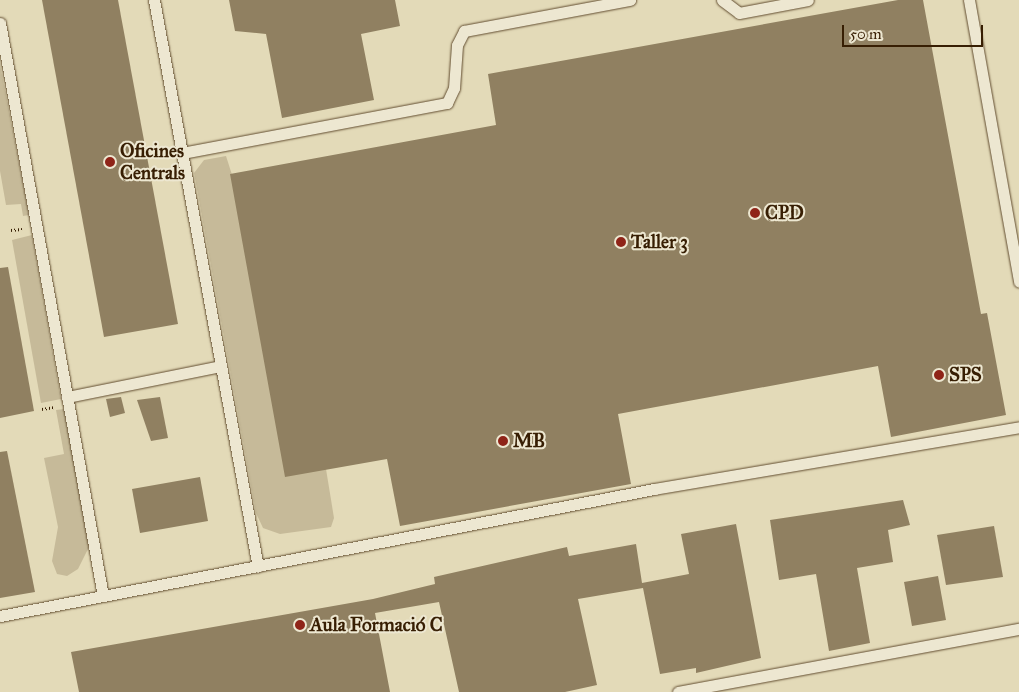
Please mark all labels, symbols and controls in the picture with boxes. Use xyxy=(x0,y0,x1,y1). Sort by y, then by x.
scale bar xyxy=(844,15,985,47)
text: 50 m xyxy=(850,25,882,43)
place label: Oficines Centrals xyxy=(120,140,185,184)
marker: Oficines Centrals xyxy=(104,156,116,168)
place label: CPD xyxy=(765,202,804,224)
marker: CPD xyxy=(749,207,761,219)
place label: Taller 3 xyxy=(631,231,688,253)
marker: Taller 3 xyxy=(615,236,627,248)
place label: SPS xyxy=(949,364,982,386)
marker: SPS xyxy=(933,369,945,381)
place label: MB xyxy=(513,430,545,452)
marker: MB xyxy=(497,435,509,447)
place label: Aula Formació C xyxy=(310,614,443,636)
marker: Aula Formació C xyxy=(294,619,306,631)

